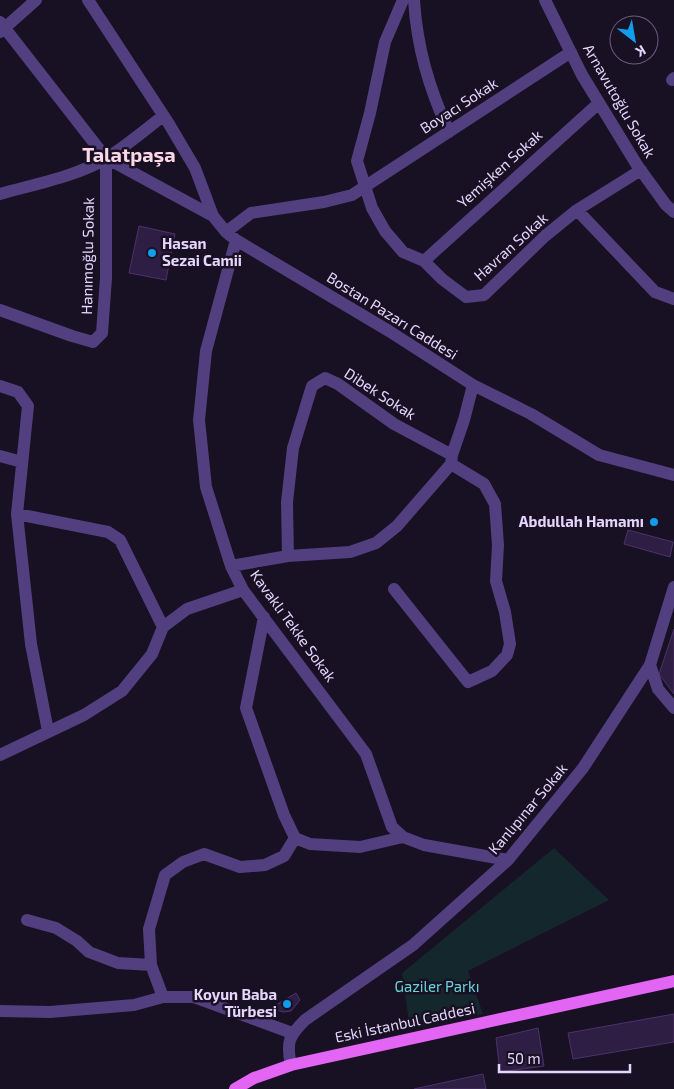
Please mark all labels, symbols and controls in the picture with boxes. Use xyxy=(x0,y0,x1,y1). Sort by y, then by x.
north arrow xyxy=(609,15,659,65)
street label: Arnavutoğlu Sokak xyxy=(580,40,660,161)
text: K xyxy=(633,42,649,61)
street label: Boyacı Sokak xyxy=(416,73,501,137)
street label: Yemişken Sokak xyxy=(453,125,546,212)
district label: Talatpaşa xyxy=(82,142,176,167)
street label: Hanımoğlu Sokak xyxy=(77,197,97,315)
street label: Havran Sokak xyxy=(470,208,551,284)
place label: Hasan Sezai Camii xyxy=(162,234,242,269)
marker: Hasan Sezai Camii xyxy=(146,247,158,259)
street label: Bostan Pazarı Caddesi xyxy=(324,268,461,363)
street label: Dibek Sokak xyxy=(341,363,420,423)
place label: Abdullah Hamamı xyxy=(519,512,644,530)
marker: Abdullah Hamamı xyxy=(648,516,660,528)
street label: Kavaklı Tekke Sokak xyxy=(247,566,341,685)
street label: Kanlıpınar Sokak xyxy=(484,759,571,857)
park label: Gaziler Parkı xyxy=(395,977,480,995)
place label: Koyun Baba Türbesi xyxy=(194,985,277,1020)
marker: Koyun Baba Türbesi xyxy=(281,998,293,1010)
street label: Eski İstanbul Caddesi xyxy=(333,998,477,1046)
scale bar xyxy=(499,1042,630,1074)
text: 50 m xyxy=(507,1049,541,1067)

